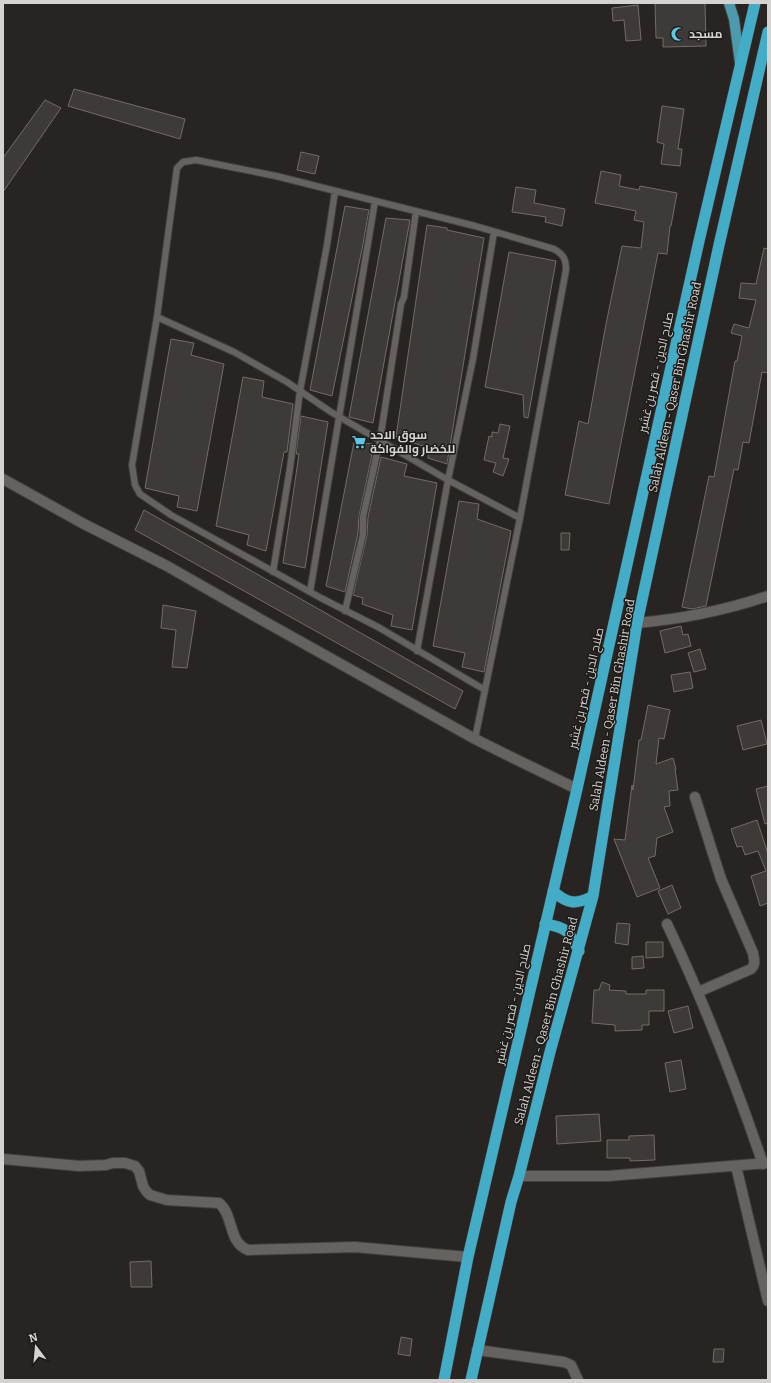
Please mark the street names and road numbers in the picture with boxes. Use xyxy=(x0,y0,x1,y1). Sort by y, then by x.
street label: Salah Aldeen - Qaser Bin Ghashir Road xyxy=(646,280,704,494)
street label: صلاح الدين - قصر بن غشير xyxy=(635,310,678,435)
street label: Salah Aldeen - Qaser Bin Ghashir Road xyxy=(586,598,638,812)
street label: صلاح الدين - قصر بن غشير xyxy=(565,626,608,751)
street label: Salah Aldeen - Qaser Bin Ghashir Road xyxy=(511,915,581,1127)
street label: صلاح الدين - قصر بن غشير xyxy=(492,942,535,1067)

